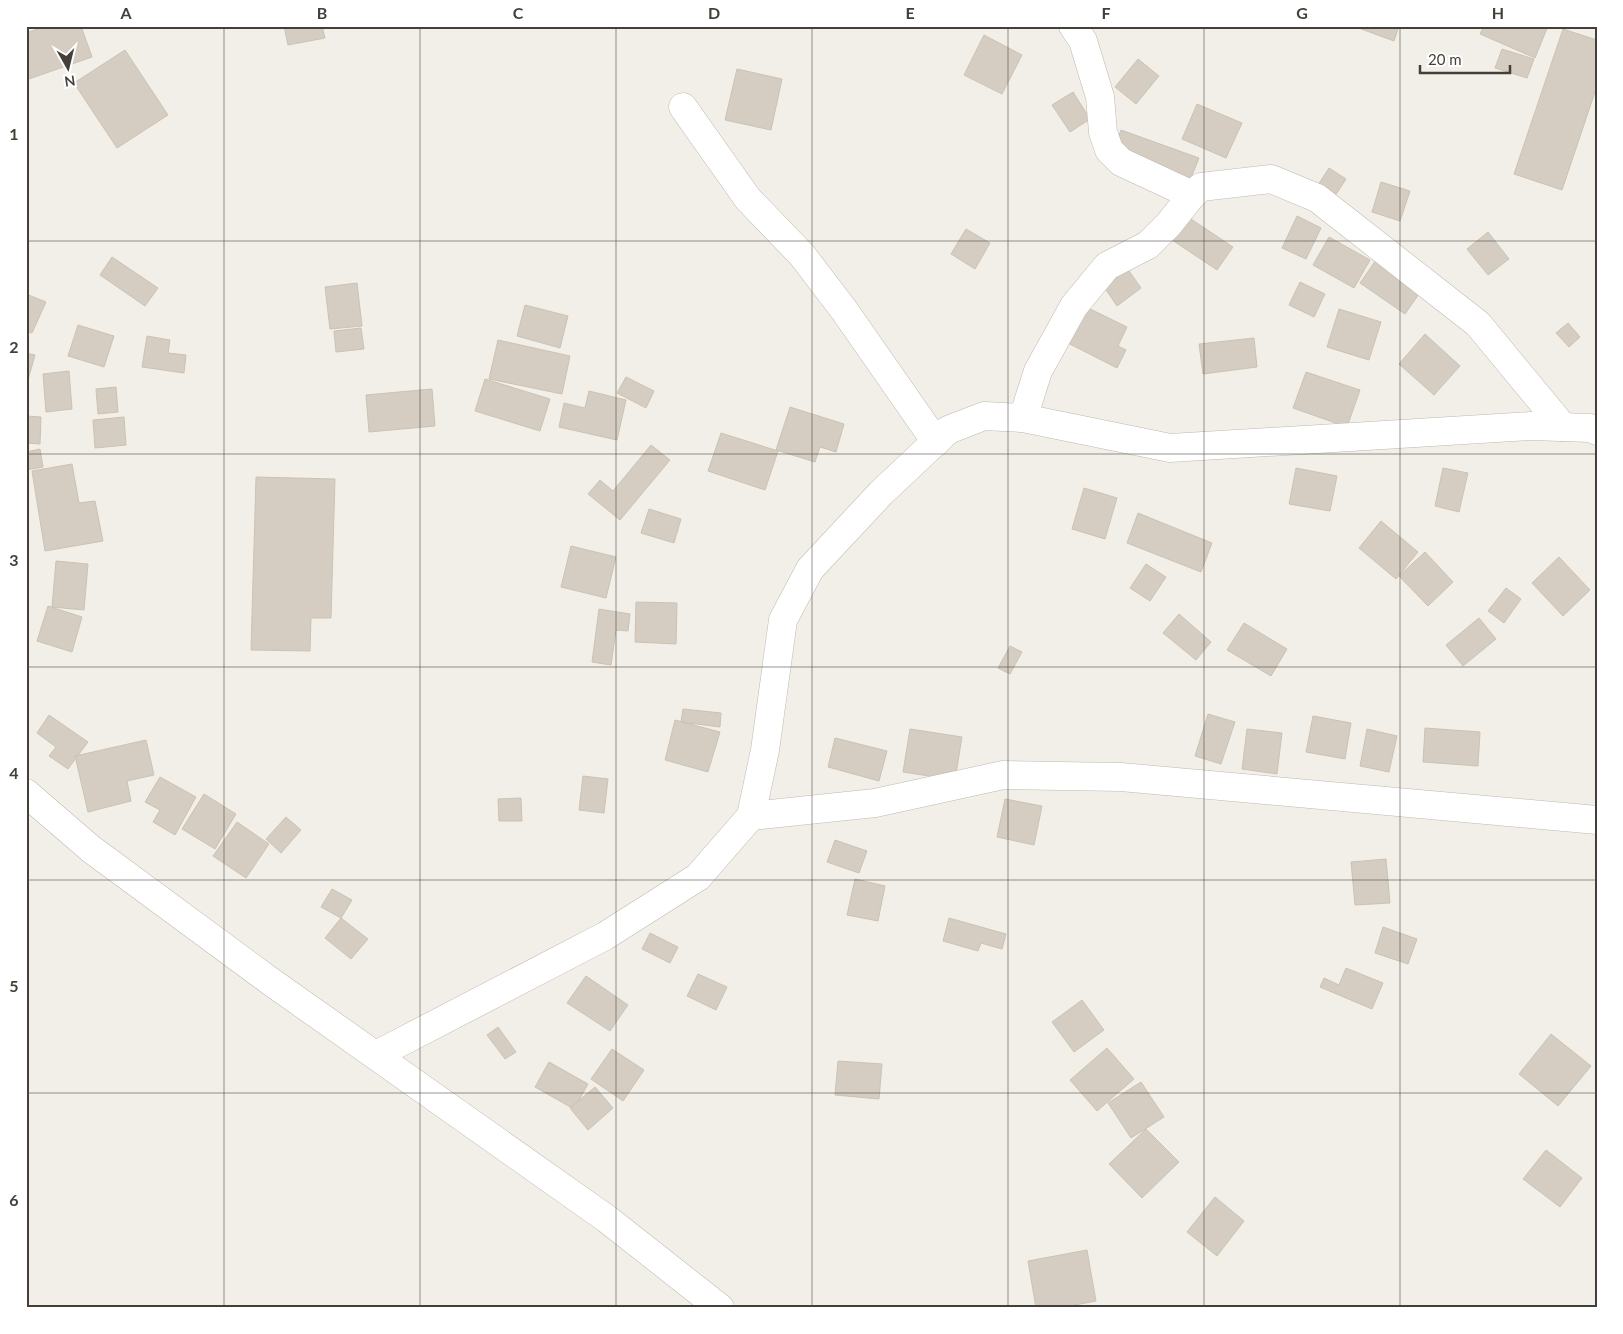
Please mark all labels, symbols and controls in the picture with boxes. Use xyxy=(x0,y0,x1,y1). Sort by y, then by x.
text: A xyxy=(119,3,132,22)
text: B xyxy=(317,3,327,22)
text: C xyxy=(513,3,524,22)
text: D xyxy=(708,3,720,22)
text: E xyxy=(905,3,915,22)
text: F xyxy=(1101,3,1111,22)
text: G xyxy=(1296,3,1308,22)
text: H xyxy=(1492,3,1504,22)
north arrow xyxy=(42,42,92,92)
scale bar xyxy=(1420,42,1510,74)
text: 20 m xyxy=(1428,50,1462,68)
text: N xyxy=(63,72,76,91)
text: 1 xyxy=(9,124,19,143)
text: 2 xyxy=(9,337,19,356)
text: 3 xyxy=(9,550,19,569)
text: 4 xyxy=(9,763,19,782)
text: 5 xyxy=(9,976,19,995)
text: 6 xyxy=(9,1190,19,1209)

